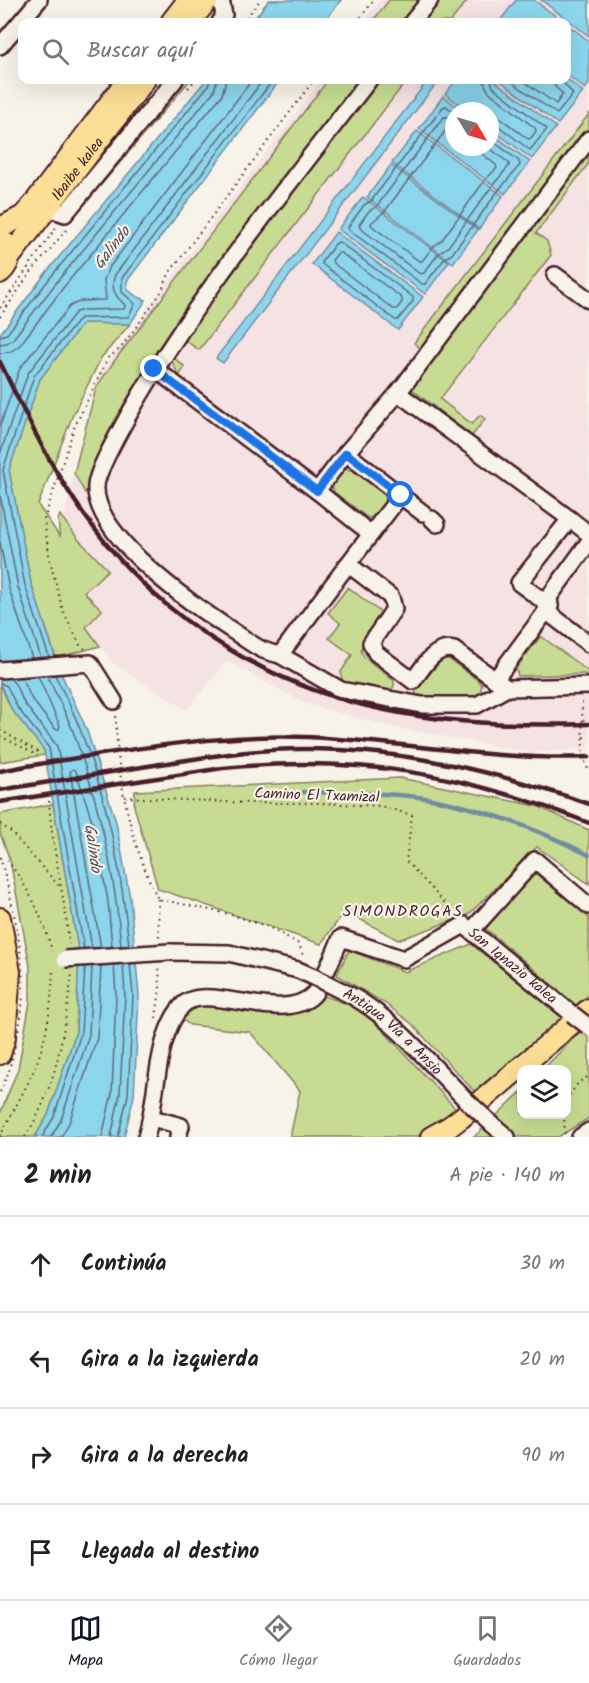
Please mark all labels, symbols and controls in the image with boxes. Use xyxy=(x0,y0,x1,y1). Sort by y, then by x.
search box xyxy=(18,18,571,84)
text: Buscar aquí xyxy=(87,34,194,69)
icon: search xyxy=(39,35,72,68)
north arrow xyxy=(445,102,499,156)
street label: Ibaibe kalea xyxy=(46,132,111,207)
water label: Galindo xyxy=(87,220,138,275)
route end xyxy=(140,355,166,381)
route start xyxy=(387,481,413,507)
street label: Camino El Txamizal xyxy=(254,782,380,810)
water label: Galindo xyxy=(77,822,109,876)
district label: SIMONDROGAS xyxy=(343,899,463,924)
street label: San Ignazio kalea xyxy=(462,922,562,1010)
street label: Antigua Vía a Ansio xyxy=(338,982,448,1082)
map controls xyxy=(517,1065,571,1119)
button: layers xyxy=(517,1065,571,1119)
text: 2 min xyxy=(24,1155,92,1197)
text: A pie · 140 m xyxy=(449,1160,565,1192)
text: Continúa xyxy=(81,1247,166,1282)
icon: ahead xyxy=(24,1248,57,1281)
text: 30 m xyxy=(520,1248,565,1280)
text: Gira a la izquierda xyxy=(81,1343,259,1378)
icon: left xyxy=(24,1344,57,1377)
text: 20 m xyxy=(519,1344,565,1376)
text: Gira a la derecha xyxy=(81,1439,248,1474)
icon: right xyxy=(24,1440,57,1473)
text: 90 m xyxy=(521,1440,565,1472)
text: Llegada al destino xyxy=(81,1535,259,1570)
icon: arrive xyxy=(24,1536,57,1569)
tab: Mapa xyxy=(68,1612,103,1673)
tab: Cómo llegar xyxy=(239,1612,318,1673)
tab: Guardados xyxy=(453,1612,521,1673)

